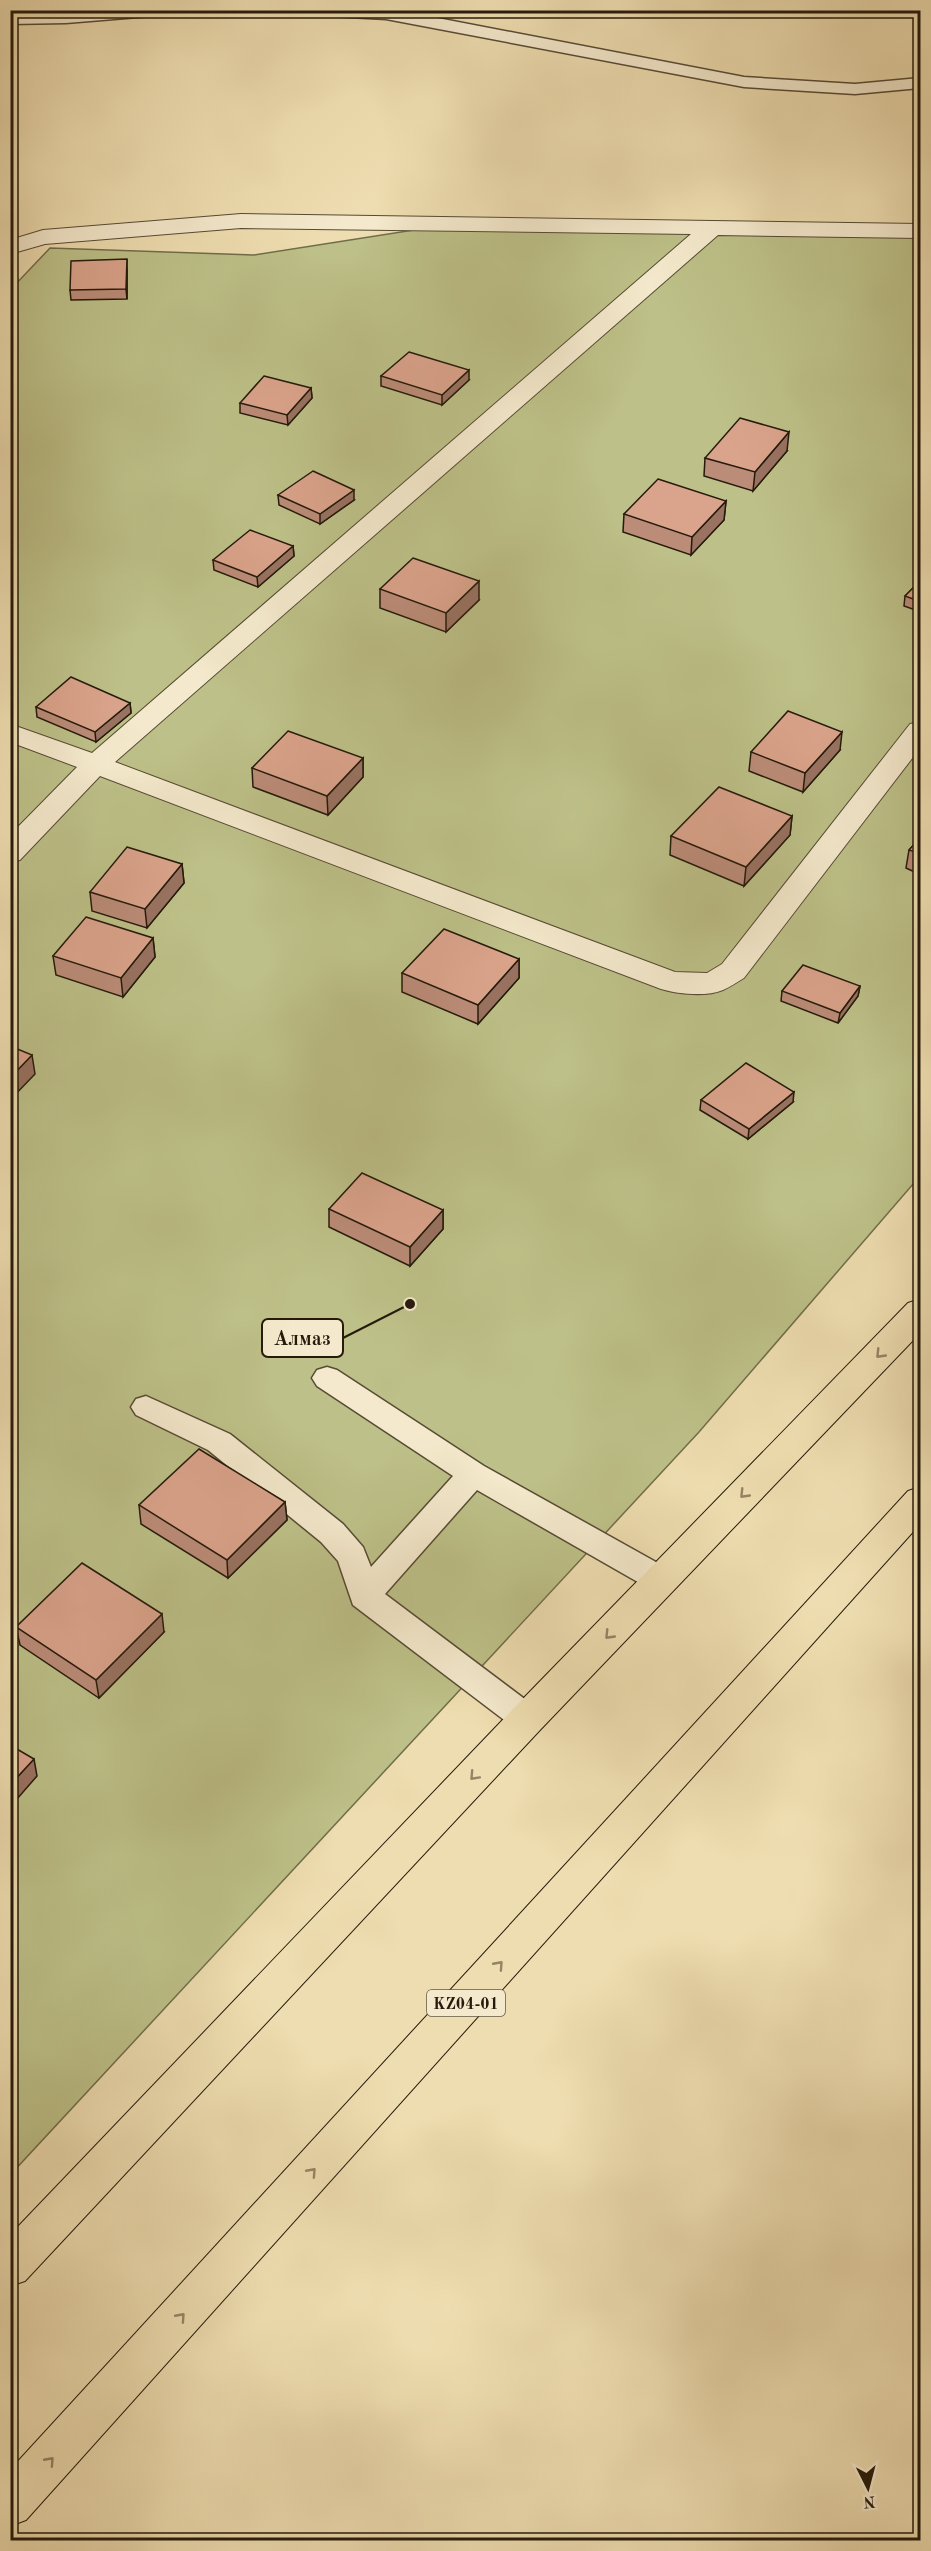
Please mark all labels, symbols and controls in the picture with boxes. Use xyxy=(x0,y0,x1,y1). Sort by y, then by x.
callout: Алмаз xyxy=(262,1319,343,1357)
text: Алмаз xyxy=(273,1330,331,1350)
one-way arrow xyxy=(876,1347,887,1357)
one-way arrow xyxy=(741,1487,752,1498)
one-way arrow xyxy=(605,1628,616,1638)
one-way arrow xyxy=(471,1768,482,1779)
one-way arrow xyxy=(492,1962,503,1972)
road number: KZ04-01 xyxy=(427,1990,505,2016)
one-way arrow xyxy=(305,2168,316,2179)
one-way arrow xyxy=(174,2313,185,2323)
one-way arrow xyxy=(43,2457,54,2468)
north arrow xyxy=(838,2458,898,2518)
text: N xyxy=(862,2492,876,2510)

